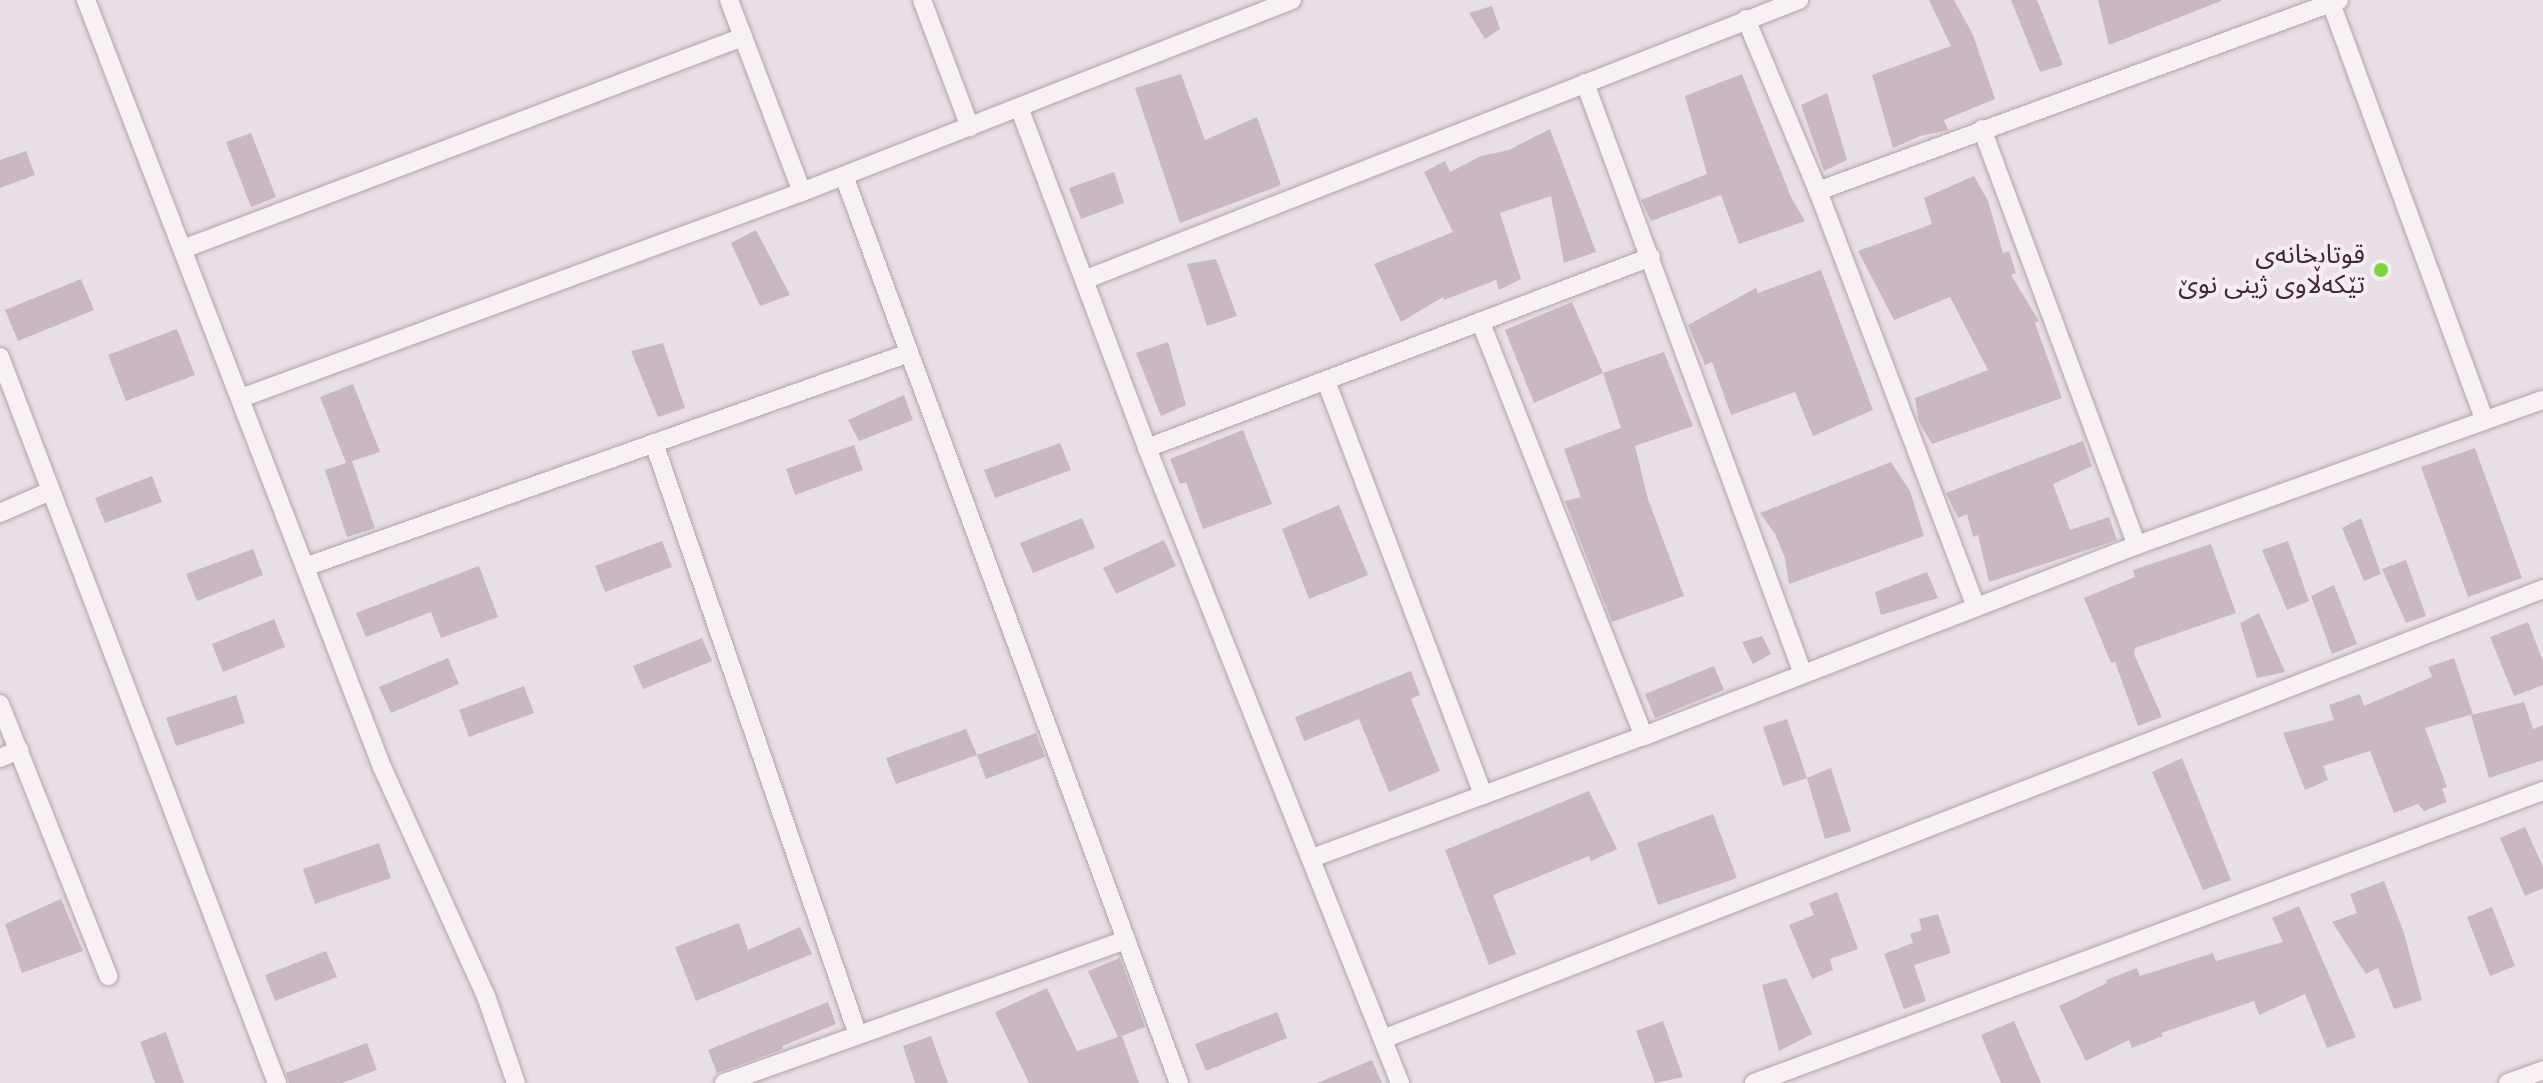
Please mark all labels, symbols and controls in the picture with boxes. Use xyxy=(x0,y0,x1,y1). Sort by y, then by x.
place label: قوتابخانەی تێکەڵاوی ژینی نوێ xyxy=(2178,239,2365,300)
marker: قوتابخانەی تێکەڵاوی ژینی نوێ xyxy=(2372,261,2390,279)

